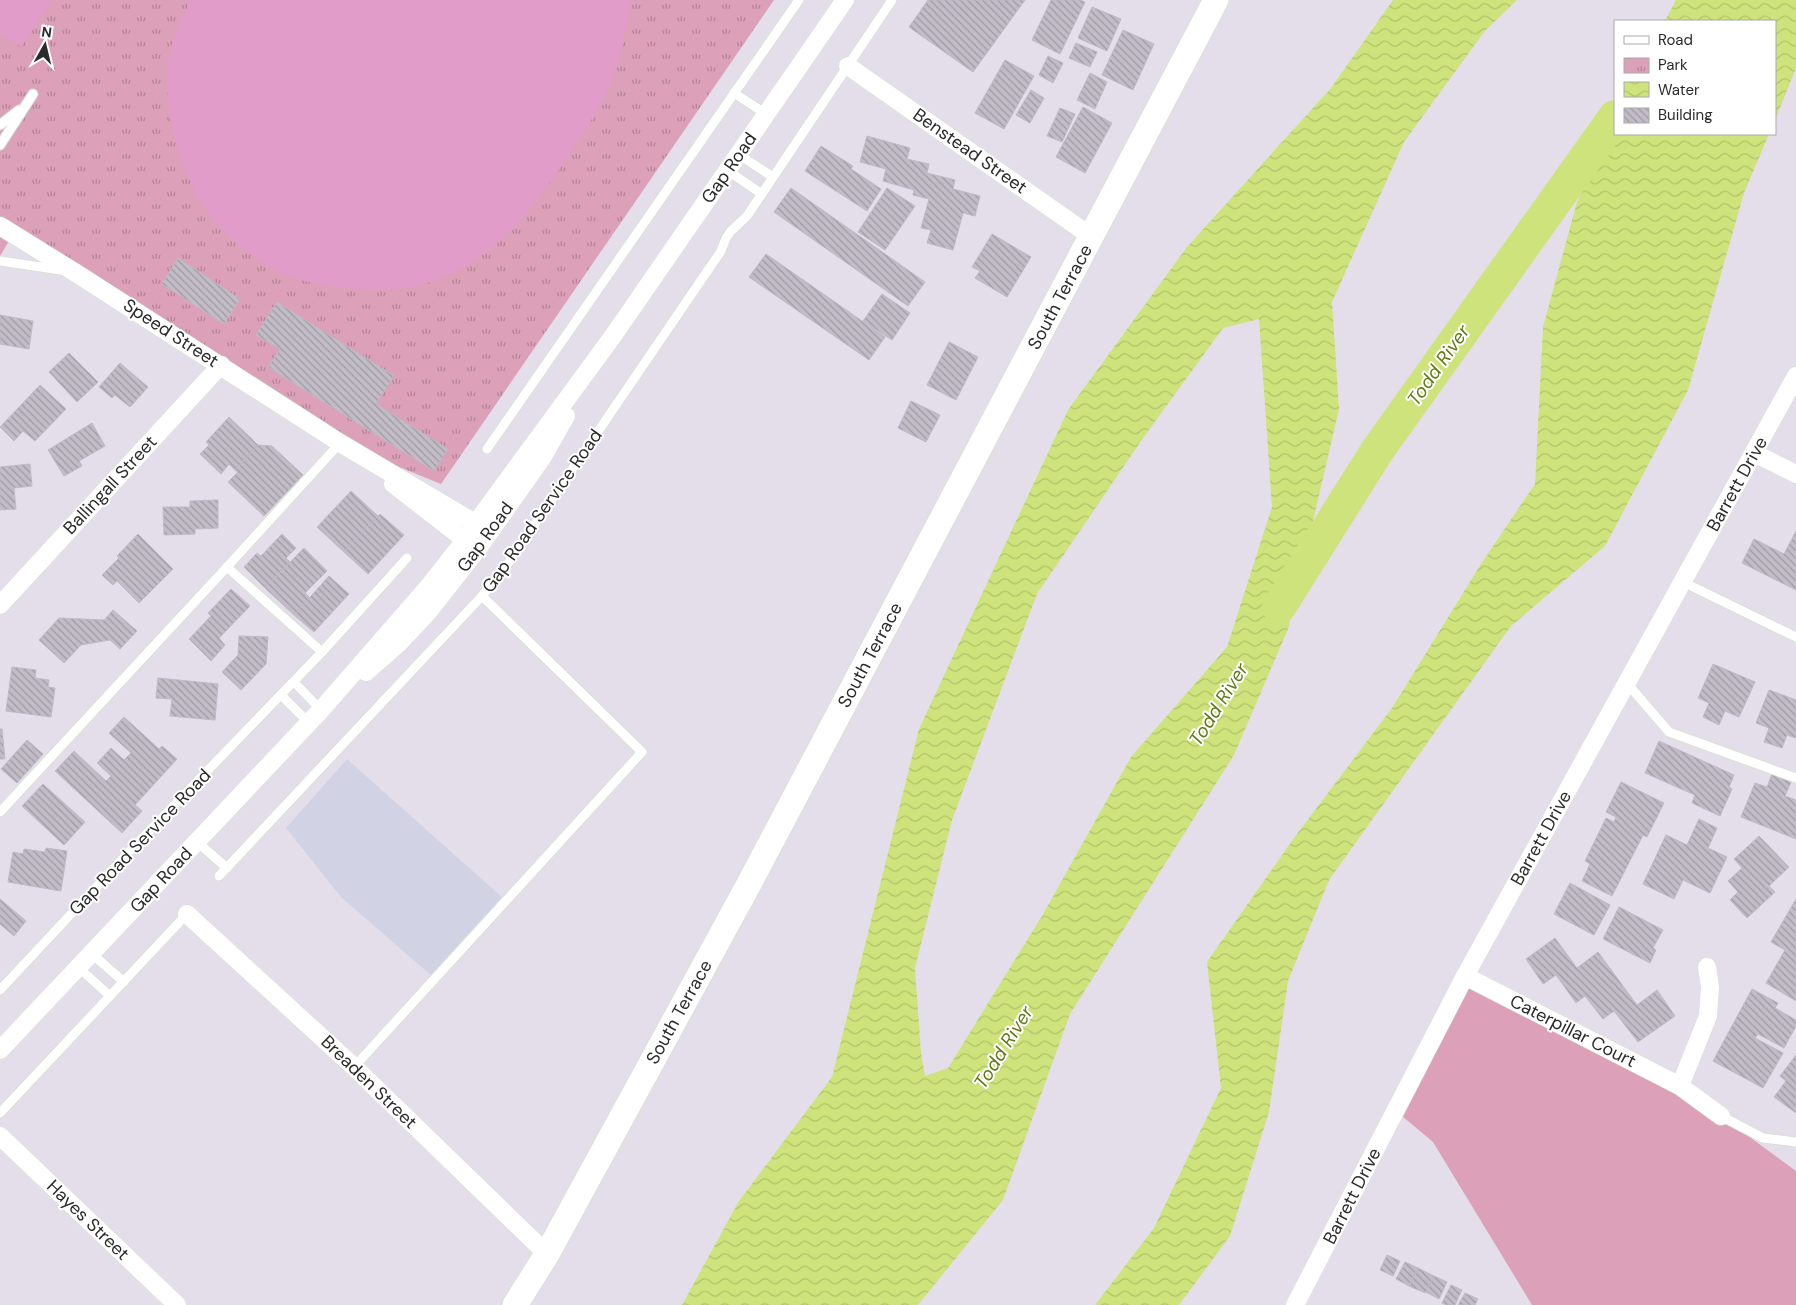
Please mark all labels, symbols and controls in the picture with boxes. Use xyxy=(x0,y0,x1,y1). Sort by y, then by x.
north arrow xyxy=(20,20,70,70)
legend xyxy=(1614,20,1776,135)
text: N xyxy=(40,23,53,42)
text: Road xyxy=(1658,30,1693,50)
text: Park xyxy=(1658,55,1688,75)
text: Water xyxy=(1658,80,1700,100)
street label: Benstead Street xyxy=(908,103,1032,199)
text: Building xyxy=(1658,105,1713,125)
street label: Gap Road xyxy=(696,128,762,208)
street label: South Terrace xyxy=(1022,240,1098,354)
street label: Speed Street xyxy=(119,293,223,373)
water label: Todd River xyxy=(1401,319,1476,411)
street label: Gap Road Service Road xyxy=(477,425,607,597)
street label: Ballingall Street xyxy=(58,430,162,540)
street label: Barrett Drive xyxy=(1701,432,1773,536)
street label: Gap Road xyxy=(452,498,518,576)
street label: South Terrace xyxy=(832,598,908,712)
water label: Todd River xyxy=(1183,657,1254,750)
street label: Gap Road Service Road xyxy=(65,765,215,919)
street label: Barrett Drive xyxy=(1505,786,1577,890)
street label: Gap Road xyxy=(125,843,197,917)
street label: South Terrace xyxy=(640,955,718,1069)
street label: Caterpillar Court xyxy=(1506,989,1640,1073)
water label: Todd River xyxy=(968,1000,1039,1093)
street label: Breaden Street xyxy=(316,1030,422,1134)
street label: Barrett Drive xyxy=(1317,1144,1387,1248)
street label: Hayes Street xyxy=(42,1175,134,1265)

